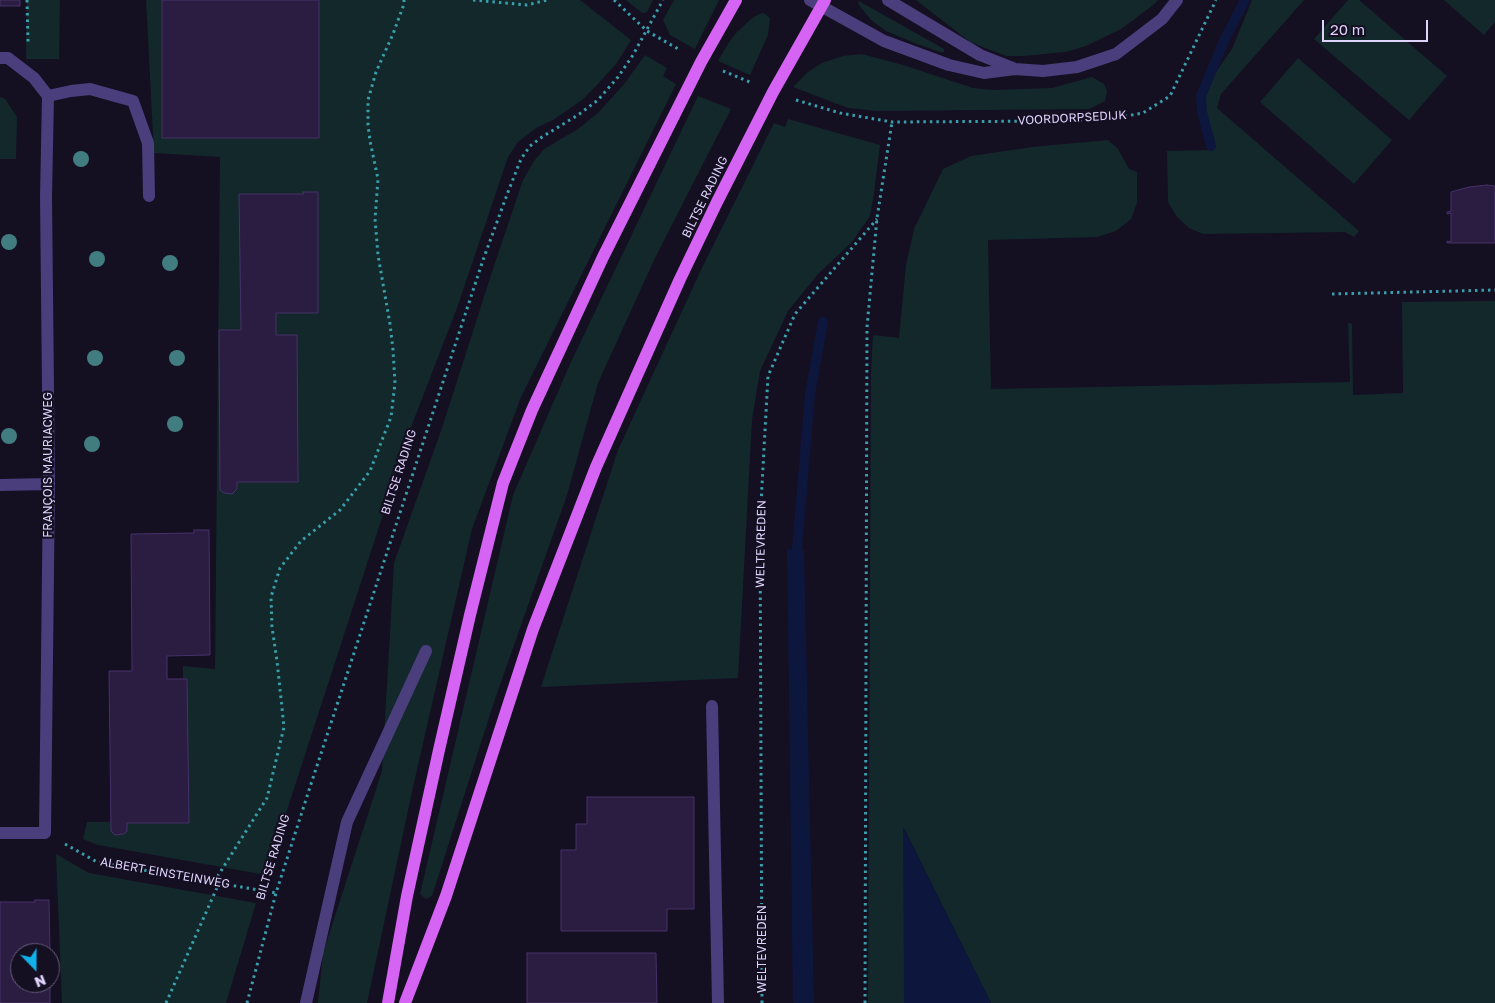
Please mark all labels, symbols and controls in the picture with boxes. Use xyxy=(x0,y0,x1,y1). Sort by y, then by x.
scale bar xyxy=(1325,10,1431,42)
text: 20 m xyxy=(1330,20,1365,38)
street label: VOORDORPSEDIJK xyxy=(1017,108,1127,128)
street label: BILTSE RADING xyxy=(679,154,731,240)
street label: FRANÇOIS MAURIACWEG xyxy=(41,392,55,538)
street label: BILTSE RADING xyxy=(378,427,420,517)
street label: WELTEVREDEN xyxy=(753,500,769,588)
street label: BILTSE RADING xyxy=(253,812,293,902)
street label: ALBERT EINSTEINWEG xyxy=(99,855,231,891)
street label: WELTEVREDEN xyxy=(755,905,769,993)
north arrow xyxy=(10,943,60,993)
text: N xyxy=(32,972,49,991)

